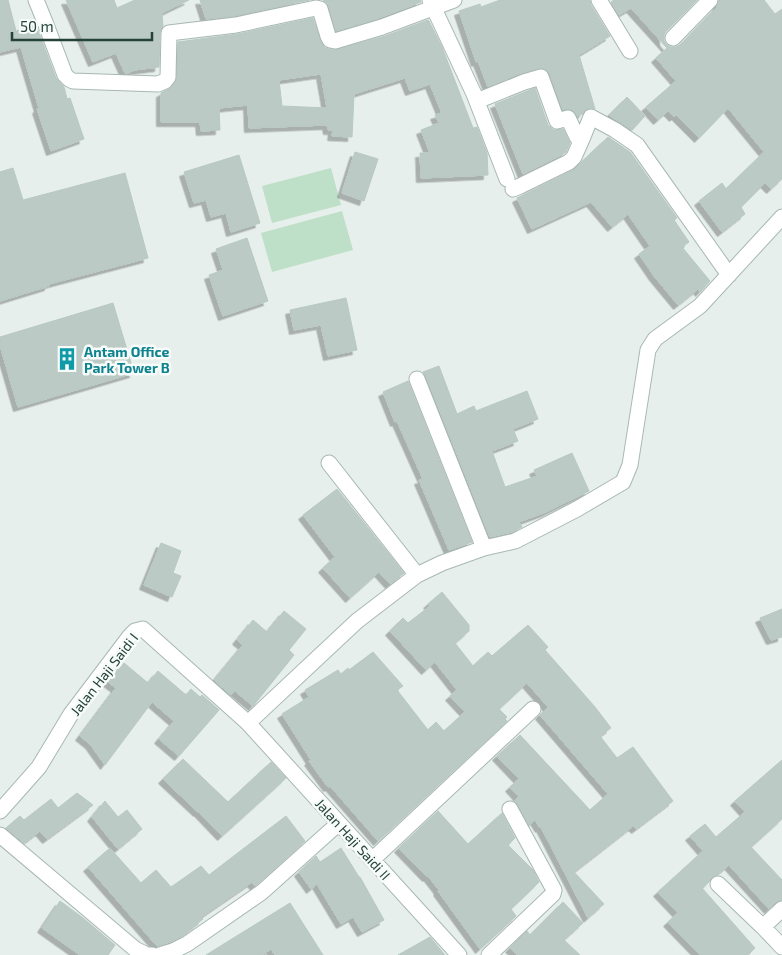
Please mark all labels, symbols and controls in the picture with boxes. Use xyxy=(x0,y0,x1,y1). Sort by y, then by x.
scale bar xyxy=(12,10,152,42)
text: 50 m xyxy=(20,17,54,35)
place label: Antam Office Park Tower B xyxy=(84,343,170,376)
building icon: Antam Office Park Tower B xyxy=(54,346,80,372)
street label: Jalan Haji Saidi I xyxy=(67,629,141,719)
street label: Jalan Haji Saidi II xyxy=(312,795,394,883)

